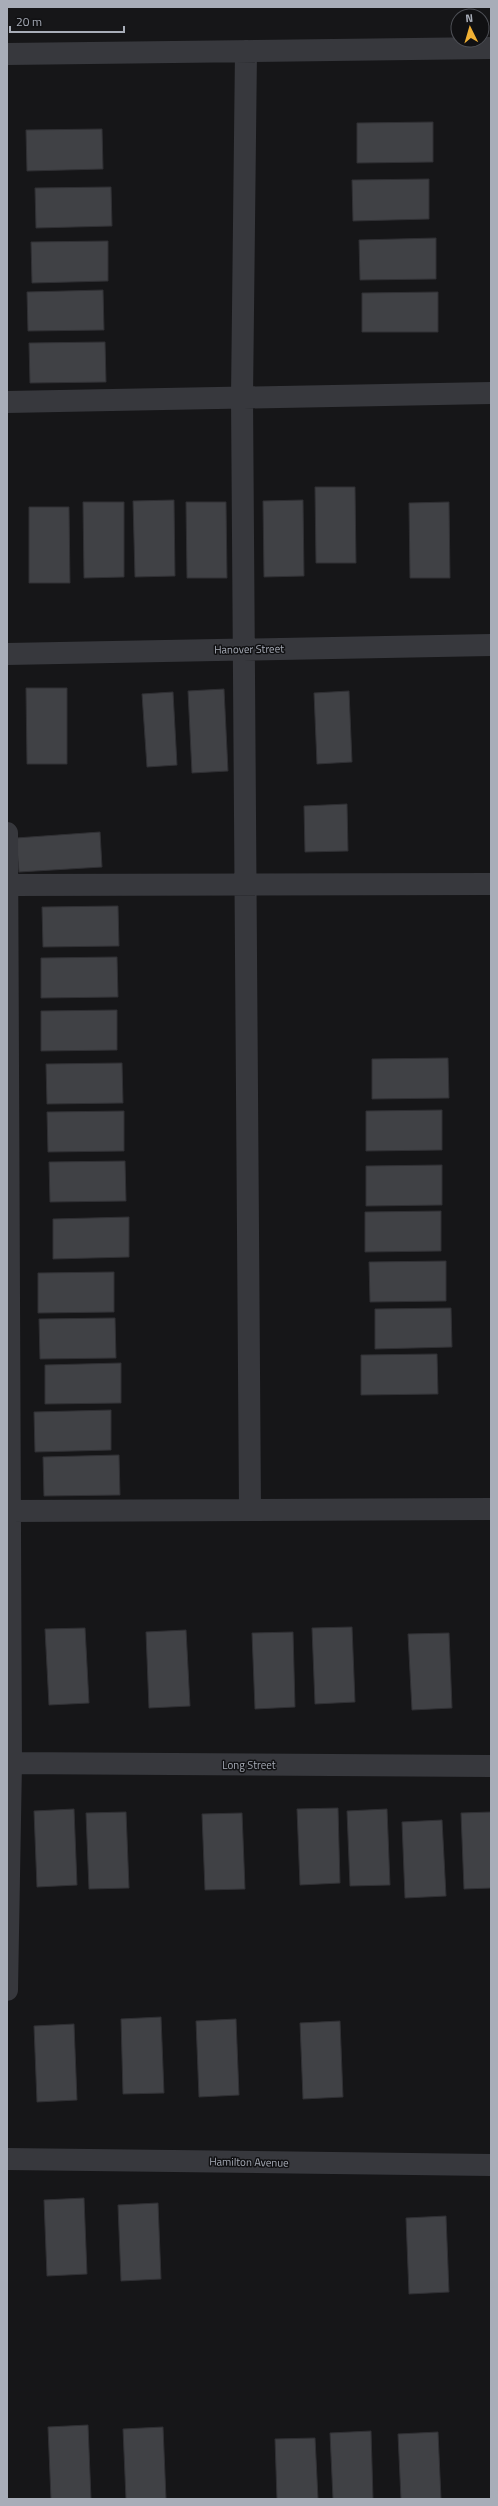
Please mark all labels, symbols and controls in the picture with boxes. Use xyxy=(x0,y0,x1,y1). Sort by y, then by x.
scale bar xyxy=(10,8,124,34)
north arrow xyxy=(450,8,490,48)
text: N xyxy=(465,10,474,26)
text: 20 m xyxy=(16,12,42,31)
street label: Hanover Street xyxy=(214,640,284,658)
street label: Long Street xyxy=(222,1757,276,1773)
street label: Hamilton Avenue xyxy=(209,2153,289,2171)

